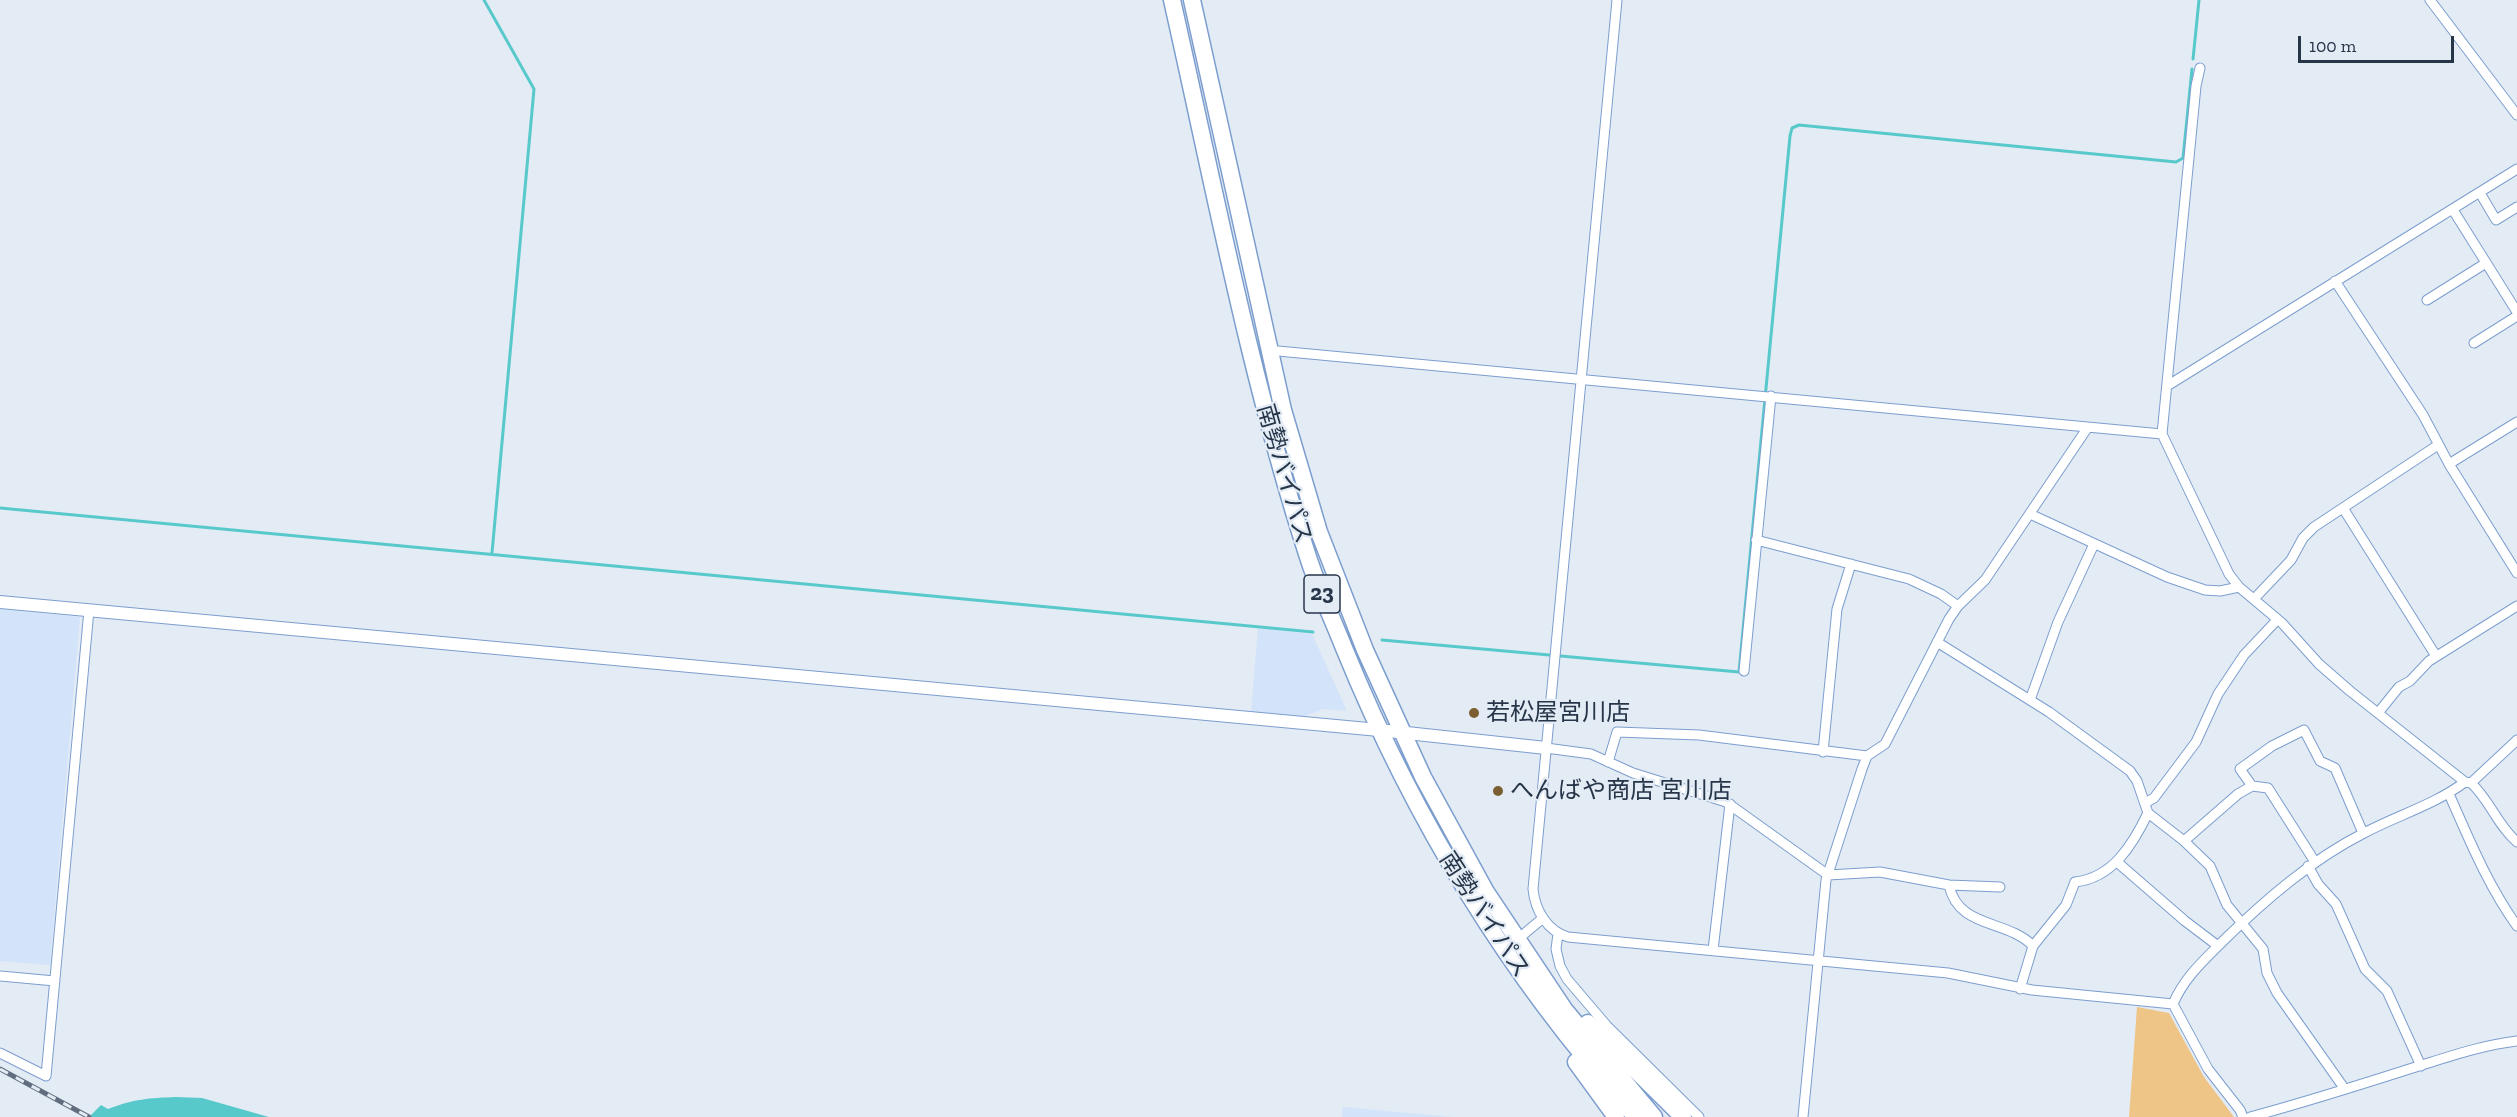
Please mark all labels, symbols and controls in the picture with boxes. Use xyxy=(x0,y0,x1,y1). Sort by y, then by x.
scale bar xyxy=(2301,24,2457,62)
text: 100 m xyxy=(2309,35,2356,57)
street label: 南勢バイパス xyxy=(1250,401,1318,547)
road number: 23 xyxy=(1304,575,1340,613)
place label: 若松屋宮川店 xyxy=(1486,699,1630,727)
marker: 若松屋宮川店 xyxy=(1467,706,1481,720)
place label: へんばや商店 宮川店 xyxy=(1510,777,1731,805)
marker: へんばや商店 宮川店 xyxy=(1491,784,1505,798)
street label: 南勢バイパス xyxy=(1433,847,1535,983)

